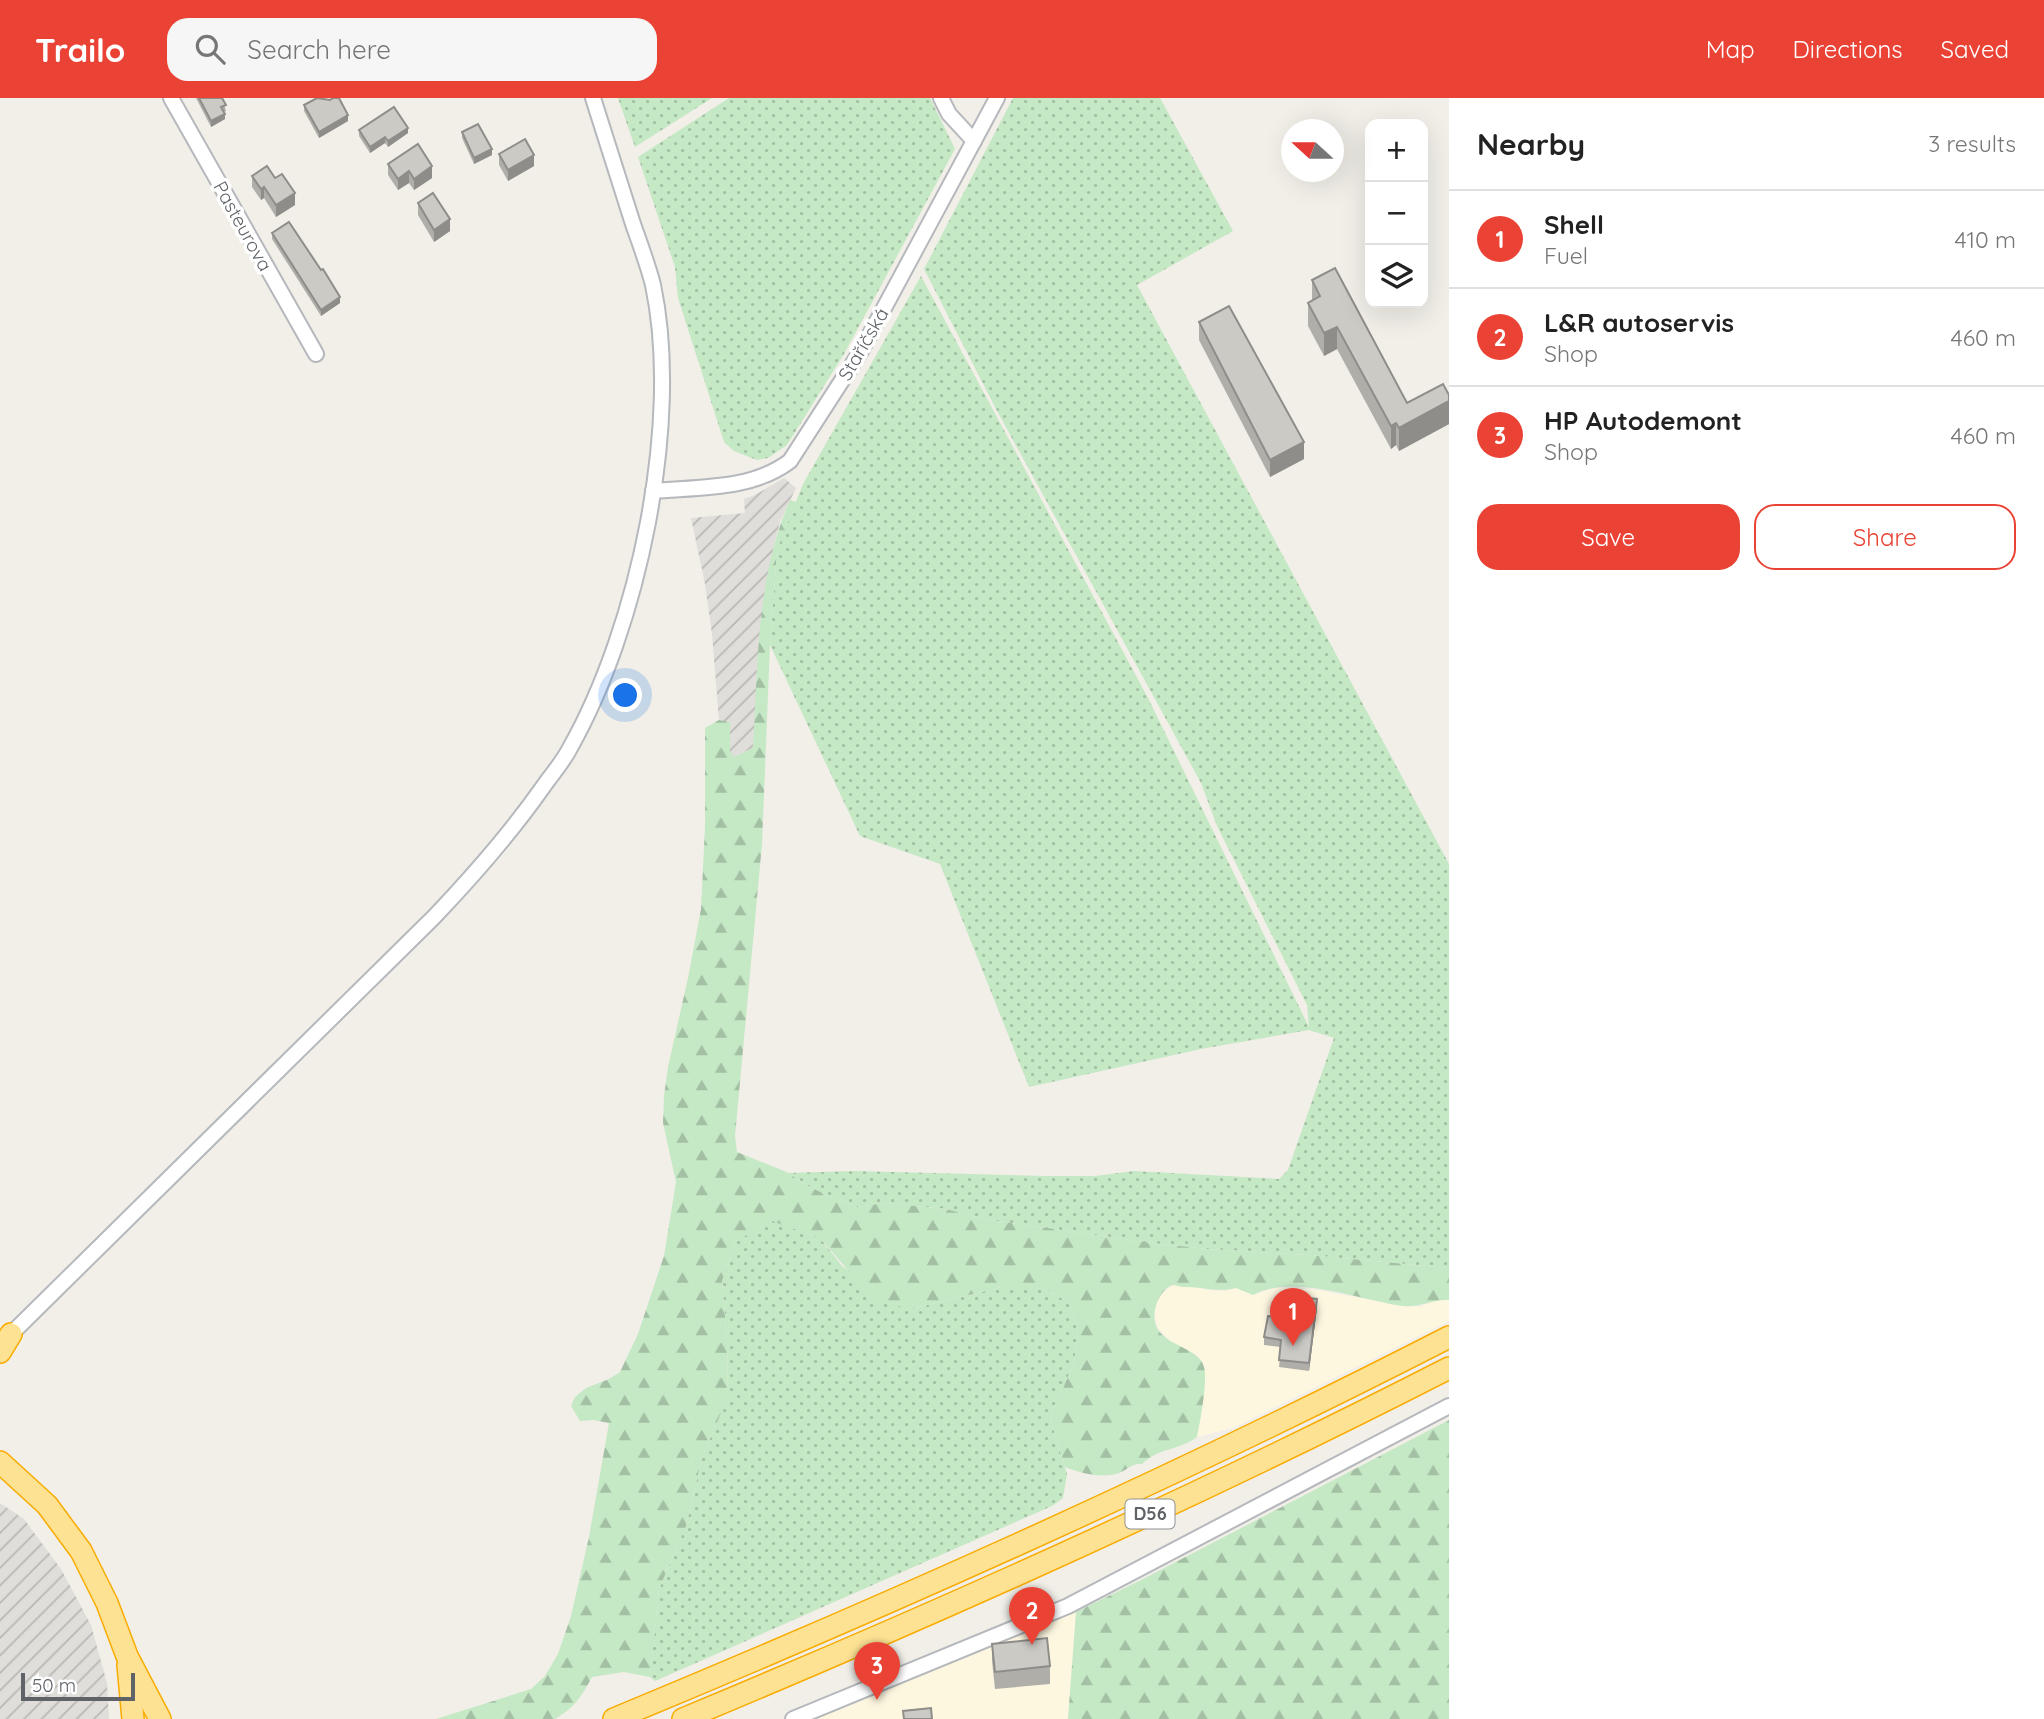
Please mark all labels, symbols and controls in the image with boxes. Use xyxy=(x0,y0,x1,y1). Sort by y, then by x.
search box xyxy=(167,18,657,81)
text: Trailo xyxy=(35,29,125,70)
icon: search xyxy=(191,30,229,68)
text: Search here xyxy=(247,33,391,66)
text: Map xyxy=(1706,34,1755,64)
text: Directions xyxy=(1793,34,1903,64)
text: Saved xyxy=(1941,34,2009,64)
north arrow xyxy=(1281,119,1344,182)
map controls xyxy=(1365,119,1428,308)
button: + xyxy=(1365,119,1428,182)
text: Nearby xyxy=(1477,125,1585,163)
text: 3 results xyxy=(1928,129,2016,158)
street label: Pasteurova xyxy=(208,177,278,275)
button: − xyxy=(1365,182,1428,245)
text: Shell xyxy=(1544,208,1604,241)
text: 1 xyxy=(1496,225,1504,254)
text: 410 m xyxy=(1955,225,2016,254)
text: Fuel xyxy=(1544,241,1588,270)
button: layers xyxy=(1365,245,1428,308)
street label: Staříčská xyxy=(833,303,893,385)
text: L&R autoservis xyxy=(1544,306,1734,339)
text: 2 xyxy=(1493,323,1507,352)
text: 460 m xyxy=(1951,323,2016,352)
text: Shop xyxy=(1544,339,1598,368)
text: HP Autodemont xyxy=(1544,404,1742,437)
text: 3 xyxy=(1494,421,1506,450)
text: 460 m xyxy=(1951,421,2016,450)
text: Shop xyxy=(1544,437,1598,466)
button: Save xyxy=(1477,504,1740,570)
button: Share xyxy=(1754,504,2016,570)
your location xyxy=(608,678,642,712)
pin: 1 xyxy=(1270,1288,1316,1346)
road number: D56 xyxy=(1126,1499,1174,1528)
pin: 2 xyxy=(1009,1587,1055,1645)
pin: 3 xyxy=(854,1642,900,1700)
scale bar xyxy=(21,1670,135,1702)
text: 50 m xyxy=(32,1673,76,1697)

